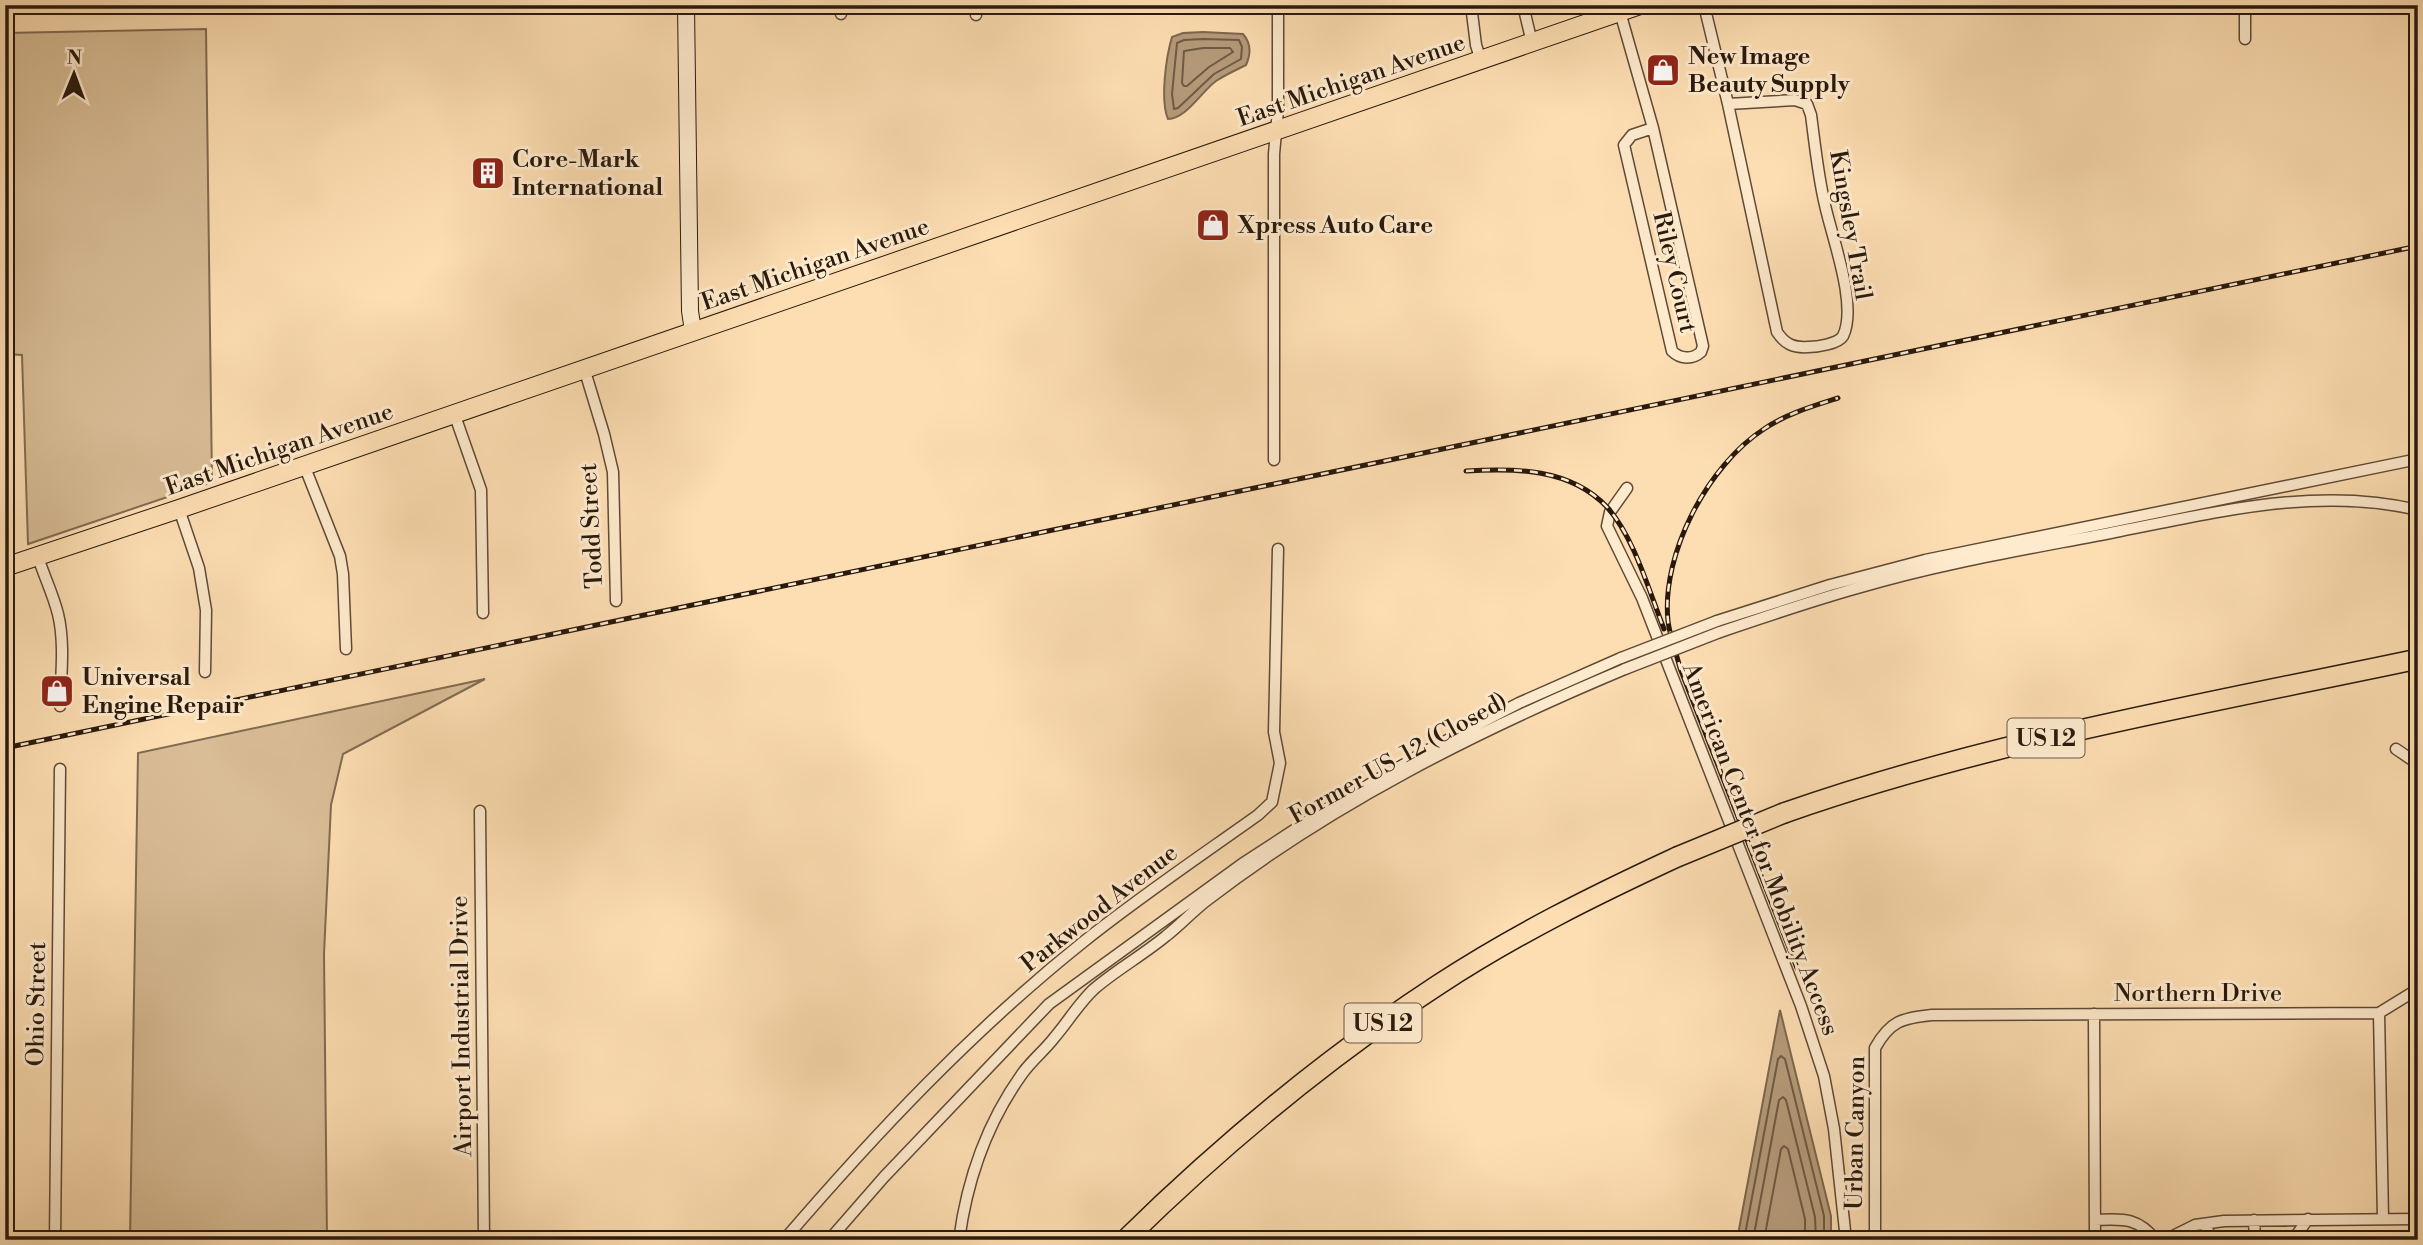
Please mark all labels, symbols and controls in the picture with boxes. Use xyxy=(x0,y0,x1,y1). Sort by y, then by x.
street label: East Michigan Avenue xyxy=(1233,28,1469,134)
north arrow xyxy=(38,38,108,108)
place label: New Image Beauty Supply xyxy=(1688,42,1851,100)
text: N xyxy=(67,46,82,70)
shop icon: New Image Beauty Supply xyxy=(1644,51,1682,89)
place label: Core-Mark International xyxy=(512,145,663,203)
street label: Kingsley Trail xyxy=(1822,148,1878,302)
building icon: Core-Mark International xyxy=(469,154,507,192)
shop icon: Xpress Auto Care xyxy=(1194,206,1232,244)
street label: Riley Court xyxy=(1646,209,1703,336)
place label: Xpress Auto Care xyxy=(1237,211,1433,241)
street label: East Michigan Avenue xyxy=(697,212,933,318)
street label: East Michigan Avenue xyxy=(161,397,397,503)
street label: Todd Street xyxy=(574,462,610,589)
street label: American Center for Mobility Access xyxy=(1675,658,1845,1040)
place label: Universal Engine Repair xyxy=(82,663,244,721)
shop icon: Universal Engine Repair xyxy=(38,672,76,710)
street label: Former US-12 (Closed) xyxy=(1284,686,1513,831)
road number: US 12 xyxy=(2008,718,2084,758)
street label: Parkwood Avenue xyxy=(1015,838,1184,979)
street label: Airport Industrial Drive xyxy=(445,895,479,1158)
street label: Ohio Street xyxy=(21,941,53,1067)
street label: Northern Drive xyxy=(2114,979,2282,1009)
road number: US 12 xyxy=(1344,1004,1422,1042)
street label: Urban Canyon xyxy=(1840,1056,1872,1210)

